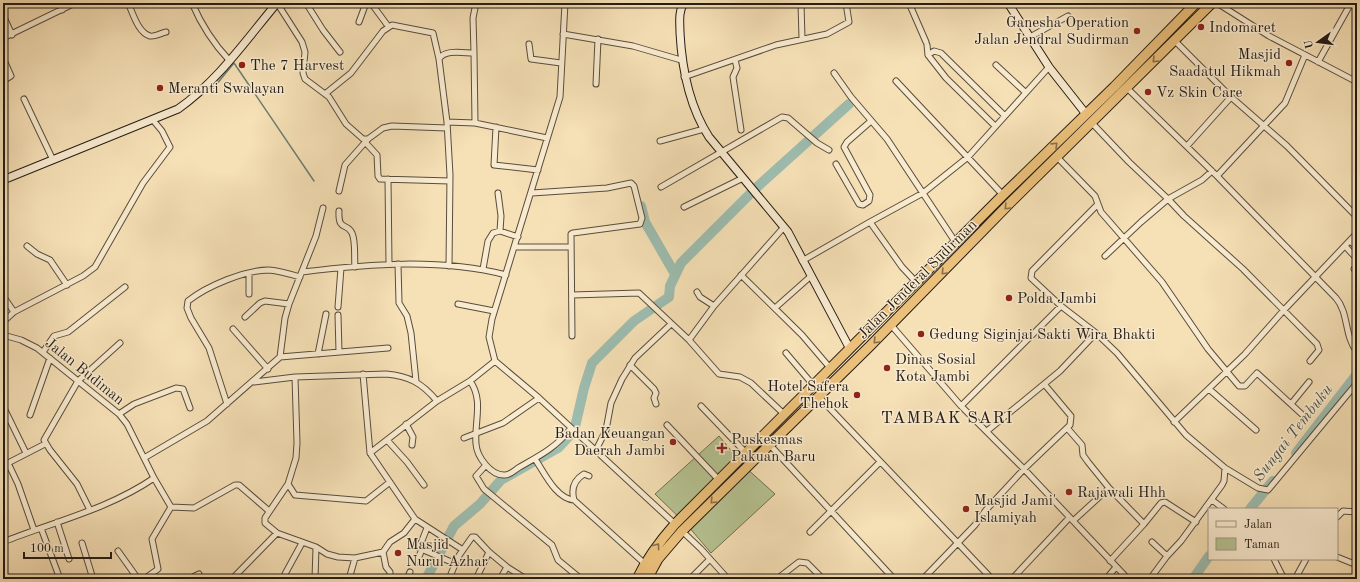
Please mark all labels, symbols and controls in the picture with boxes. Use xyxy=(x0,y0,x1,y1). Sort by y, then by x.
place label: Ganesha Operation Jalan Jendral Sudirman xyxy=(974,16,1129,48)
place label: Indomaret xyxy=(1209,21,1276,36)
marker: Indomaret xyxy=(1196,22,1206,32)
north arrow xyxy=(1298,22,1338,62)
marker: Ganesha Operation Jalan Jendral Sudirman xyxy=(1132,26,1142,36)
text: U xyxy=(1303,38,1316,50)
place label: Masjid Saadatul Hikmah xyxy=(1169,48,1281,80)
one-way arrow xyxy=(1152,55,1160,63)
marker: Masjid Saadatul Hikmah xyxy=(1284,58,1294,68)
place label: The 7 Harvest xyxy=(250,59,344,74)
marker: The 7 Harvest xyxy=(237,60,247,70)
place label: Meranti Swalayan xyxy=(168,82,285,97)
marker: Meranti Swalayan xyxy=(155,83,165,93)
place label: Vz Skin Care xyxy=(1156,86,1242,101)
marker: Vz Skin Care xyxy=(1143,87,1153,97)
one-way arrow xyxy=(1050,142,1058,150)
one-way arrow xyxy=(1004,202,1011,210)
street label: Jalan Jenderal Sudirman xyxy=(856,218,981,343)
one-way arrow xyxy=(941,267,949,275)
place label: Polda Jambi xyxy=(1017,292,1097,307)
marker: Polda Jambi xyxy=(1004,293,1014,303)
place label: Gedung Siginjai Sakti Wira Bhakti xyxy=(929,328,1155,343)
marker: Gedung Siginjai Sakti Wira Bhakti xyxy=(916,329,926,339)
street label: Jalan Budiman xyxy=(42,336,126,408)
one-way arrow xyxy=(873,336,880,344)
place label: Dinas Sosial Kota Jambi xyxy=(895,353,976,385)
marker: Dinas Sosial Kota Jambi xyxy=(882,363,892,373)
place label: Hotel Safera Thehok xyxy=(767,380,850,412)
water label: Sungai Tembuku xyxy=(1251,382,1336,485)
marker: Hotel Safera Thehok xyxy=(852,390,862,400)
district label: TAMBAK SARI xyxy=(881,410,1013,427)
place label: Badan Keuangan Daerah Jambi xyxy=(554,427,665,459)
place label: Puskesmas Pakuan Baru xyxy=(731,433,815,465)
marker: Badan Keuangan Daerah Jambi xyxy=(668,437,678,447)
marker: Puskesmas Pakuan Baru xyxy=(716,442,728,454)
place label: Rajawali Hhh xyxy=(1077,486,1166,501)
marker: Rajawali Hhh xyxy=(1064,487,1074,497)
place label: Masjid Jami' Islamiyah xyxy=(974,494,1056,526)
one-way arrow xyxy=(710,496,718,504)
marker: Masjid Jami' Islamiyah xyxy=(961,504,971,514)
legend xyxy=(1208,508,1338,560)
text: Jalan xyxy=(1244,519,1273,531)
scale bar xyxy=(24,534,111,560)
place label: Masjid Nurul Azhar xyxy=(406,538,488,570)
text: Taman xyxy=(1244,539,1280,551)
text: 100 m xyxy=(30,543,64,555)
one-way arrow xyxy=(652,543,659,550)
marker: Masjid Nurul Azhar xyxy=(393,548,403,558)

